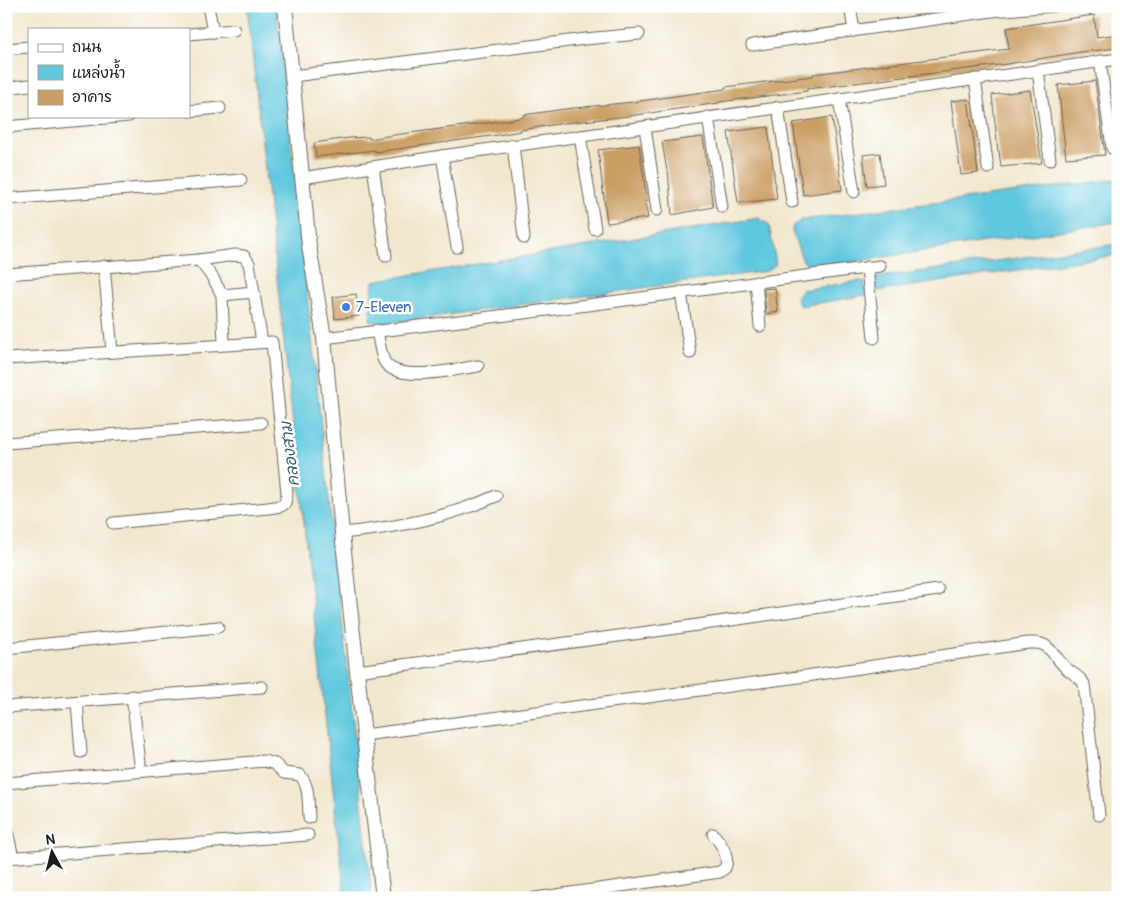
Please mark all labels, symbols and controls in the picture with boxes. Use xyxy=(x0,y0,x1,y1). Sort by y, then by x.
legend xyxy=(28,28,190,118)
text: ถนน xyxy=(72,38,101,57)
text: แหล่งน้ำ xyxy=(72,59,126,83)
text: อาคาร xyxy=(72,88,112,107)
place label: 7-Eleven xyxy=(356,298,411,317)
marker: 7-Eleven xyxy=(340,301,352,313)
water label: คลองสาม xyxy=(276,419,304,488)
north arrow xyxy=(28,826,78,876)
text: N xyxy=(45,831,56,849)

